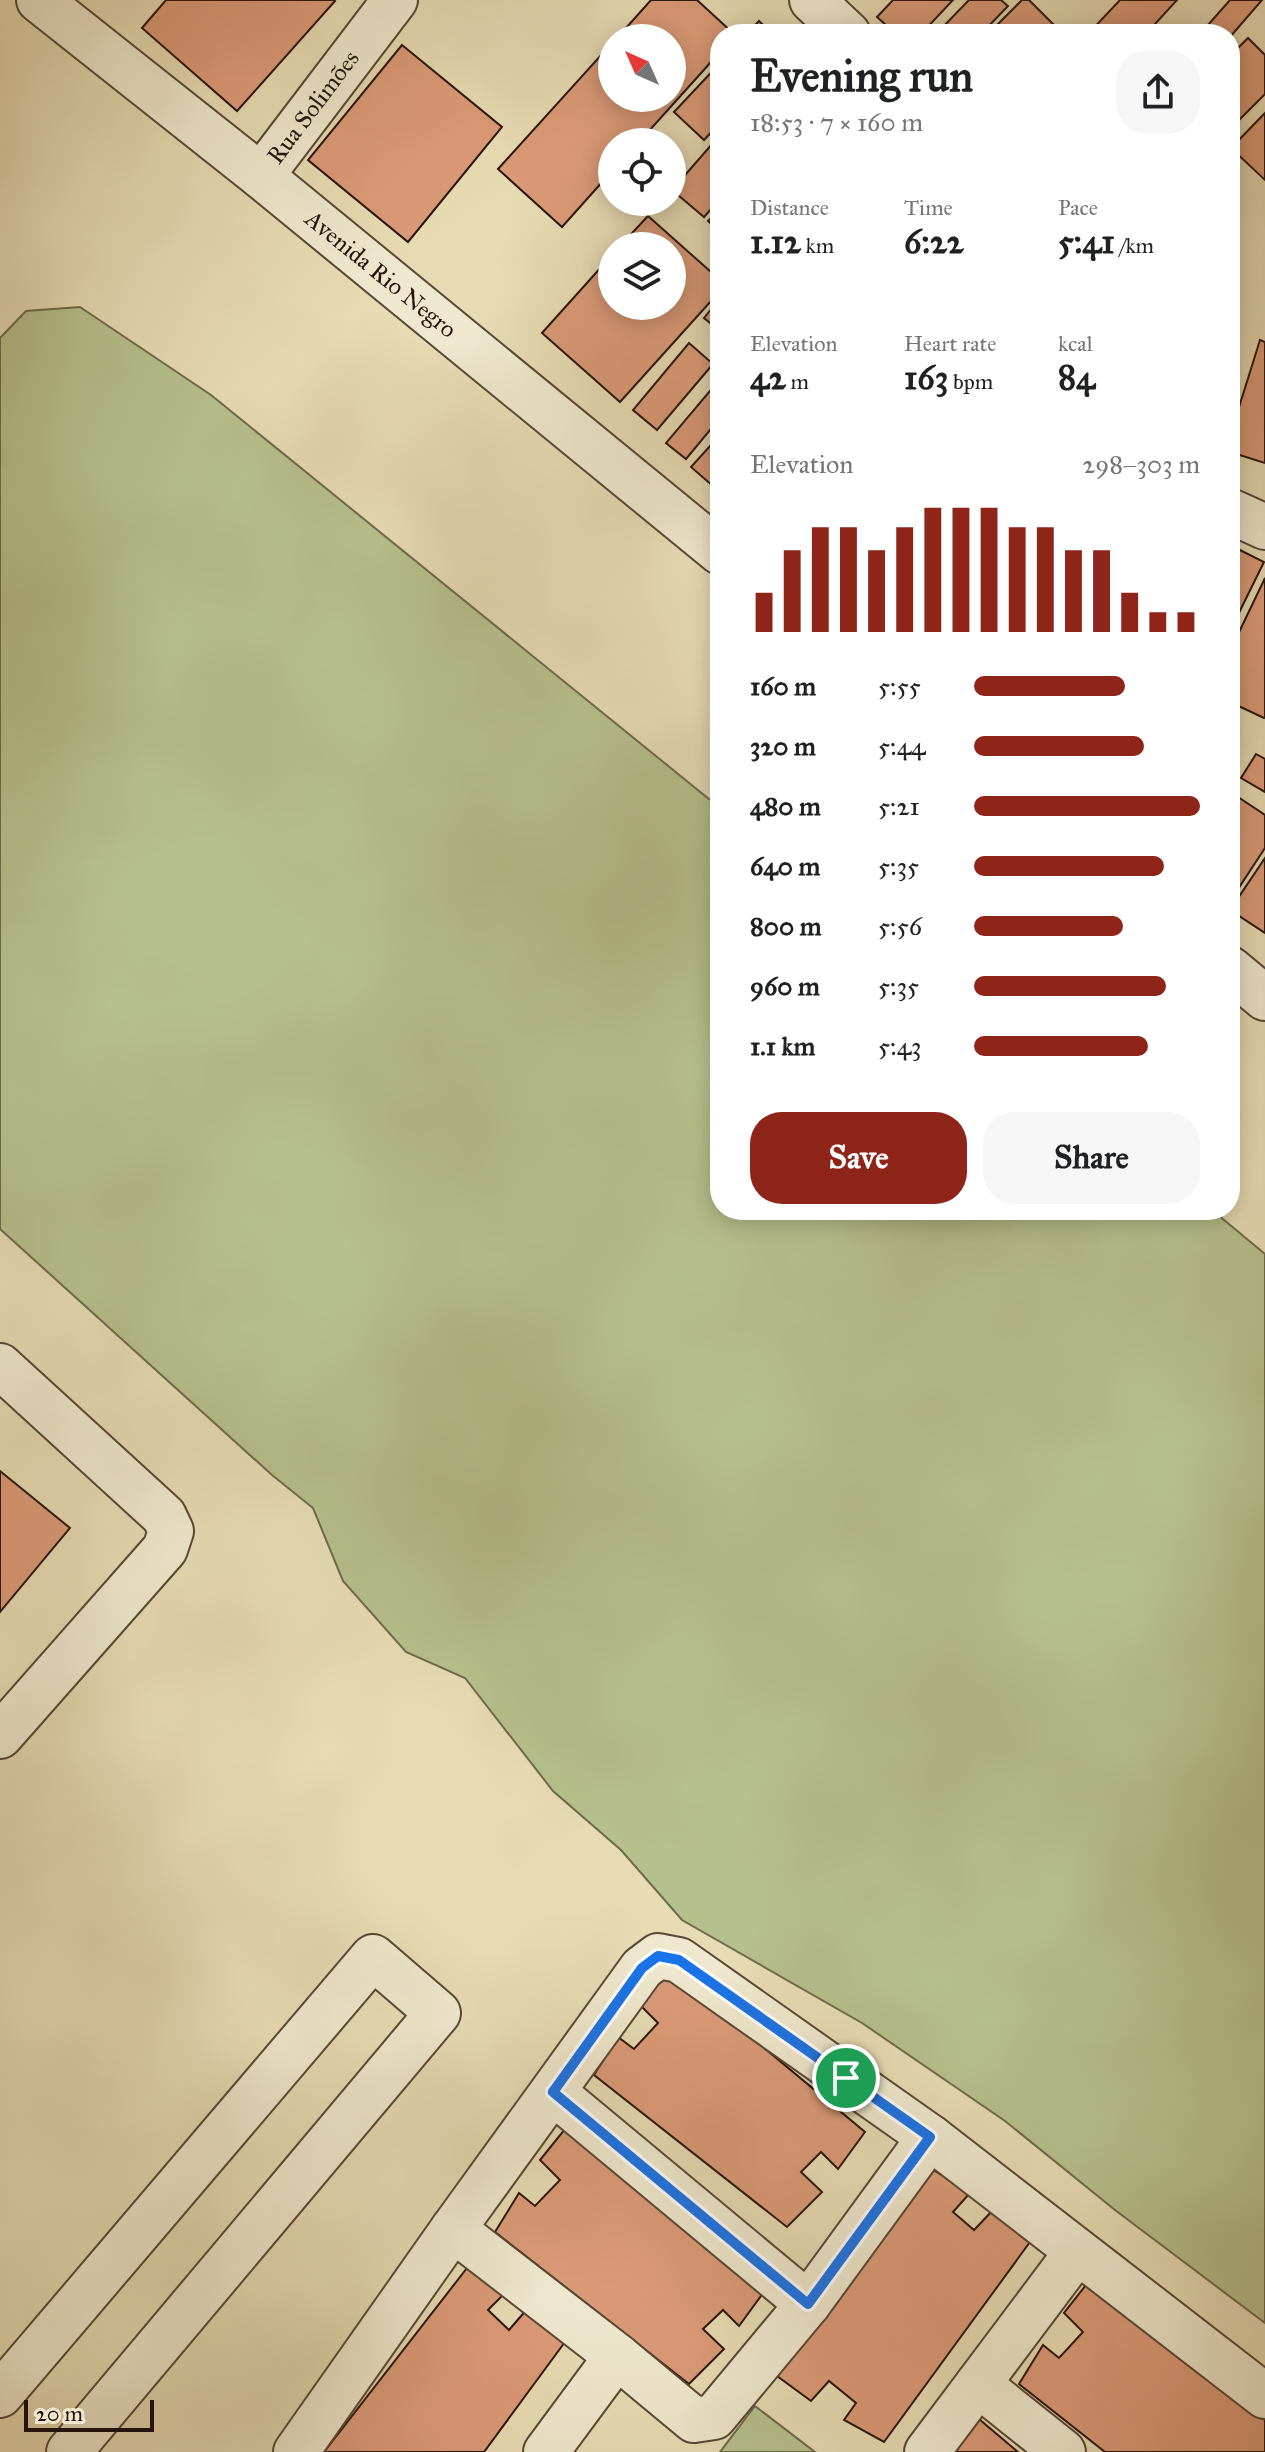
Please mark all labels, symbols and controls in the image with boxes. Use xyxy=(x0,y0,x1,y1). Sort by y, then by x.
north arrow xyxy=(598,24,686,112)
map controls xyxy=(598,24,686,320)
street label: Rua Solimões xyxy=(260,44,366,170)
text: Evening run xyxy=(750,49,973,103)
button: share xyxy=(1116,50,1200,134)
text: 18:53 · 7 × 160 m xyxy=(750,106,923,138)
button: locate xyxy=(598,128,686,216)
text: Distance xyxy=(750,194,829,221)
text: Time xyxy=(904,194,953,221)
text: Pace xyxy=(1058,194,1098,221)
street label: Avenida Rio Negro xyxy=(298,203,463,344)
text: 1.12 xyxy=(750,221,801,262)
text: 6:22 xyxy=(904,221,963,262)
text: 5:41 xyxy=(1058,221,1115,262)
button: layers xyxy=(598,232,686,320)
text: km xyxy=(801,232,834,259)
text: /km xyxy=(1115,232,1154,259)
text: Elevation xyxy=(750,330,837,357)
text: Heart rate xyxy=(904,330,997,357)
text: kcal xyxy=(1058,330,1093,357)
text: 42 xyxy=(750,357,786,398)
text: 163 xyxy=(904,357,948,398)
text: 84 xyxy=(1058,357,1095,398)
text: m xyxy=(786,368,809,395)
text: bpm xyxy=(948,368,993,395)
text: Elevation xyxy=(750,448,853,480)
text: 298–303 m xyxy=(1082,448,1200,480)
text: 160 m xyxy=(750,670,816,702)
text: 5:55 xyxy=(878,670,921,702)
text: 320 m xyxy=(750,730,816,762)
text: 5:44 xyxy=(878,730,926,762)
text: 480 m xyxy=(750,790,821,822)
text: 5:21 xyxy=(878,790,920,822)
text: 640 m xyxy=(750,850,820,882)
text: 5:35 xyxy=(878,850,919,882)
text: 800 m xyxy=(750,910,822,942)
text: 5:56 xyxy=(878,910,922,942)
text: 960 m xyxy=(750,970,820,1002)
text: 5:35 xyxy=(878,970,919,1002)
text: 1.1 km xyxy=(750,1030,815,1062)
text: 5:43 xyxy=(878,1030,922,1062)
button: Save xyxy=(750,1112,967,1204)
button: Share xyxy=(983,1112,1200,1204)
pin xyxy=(812,2044,880,2112)
icon: arrive xyxy=(824,2056,868,2100)
scale bar xyxy=(24,2396,154,2432)
text: 20 m xyxy=(36,2400,83,2427)

